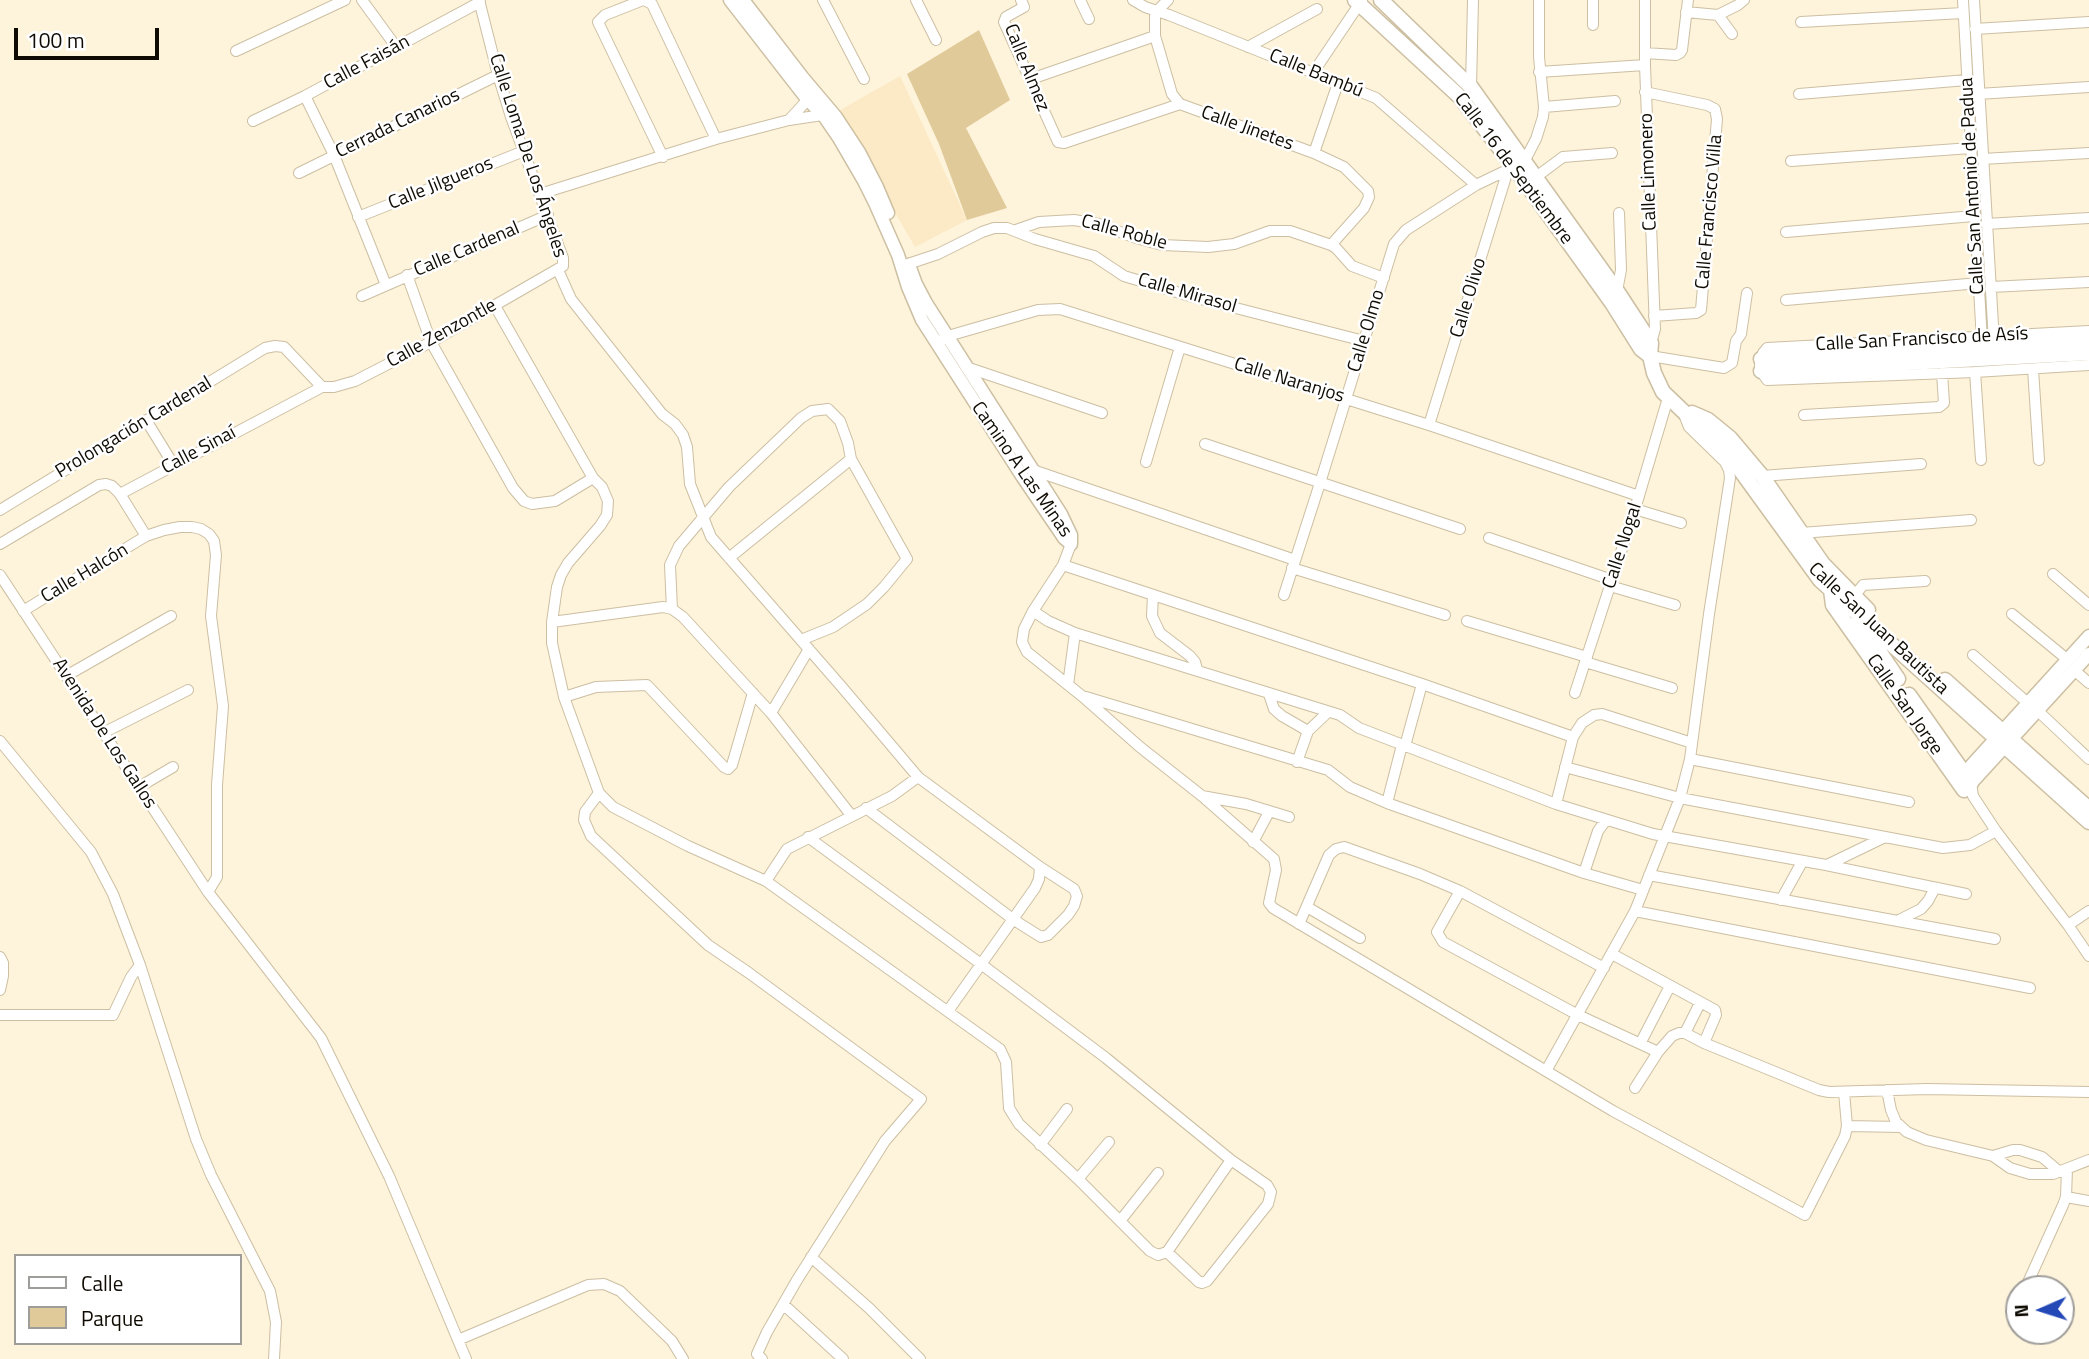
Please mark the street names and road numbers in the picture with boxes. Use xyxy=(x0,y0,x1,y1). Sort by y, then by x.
street label: Calle Almez xyxy=(998,21,1054,115)
street label: Calle Faisán xyxy=(320,31,414,95)
street label: Calle Bambú xyxy=(1266,45,1366,103)
street label: Calle Loma De Los Ángeles xyxy=(483,51,571,261)
street label: Calle San Antonio de Padua xyxy=(1956,77,1990,295)
street label: Cerrada Canarios xyxy=(332,84,464,164)
street label: Calle 16 de Septiembre xyxy=(1449,89,1577,249)
street label: Calle Jinetes xyxy=(1198,102,1296,156)
street label: Calle Limonero xyxy=(1636,113,1662,231)
street label: Calle Francisco Villa xyxy=(1692,134,1728,290)
street label: Calle Jilgueros xyxy=(385,153,497,215)
street label: Calle Roble xyxy=(1079,211,1169,255)
street label: Calle Cardenal xyxy=(411,218,523,282)
street label: Calle Olivo xyxy=(1446,255,1492,341)
street label: Calle Mirasol xyxy=(1135,269,1239,319)
street label: Calle Olmo xyxy=(1344,287,1390,375)
street label: Calle Zenzontle xyxy=(383,295,501,373)
street label: Calle San Francisco de Asís xyxy=(1815,323,2029,357)
street label: Calle Naranjos xyxy=(1231,353,1347,409)
street label: Prolongación Cardenal xyxy=(52,372,216,484)
street label: Camino A Las Minas xyxy=(966,398,1076,542)
street label: Calle Sinaí xyxy=(158,422,240,480)
street label: Calle Nogal xyxy=(1598,500,1648,592)
street label: Calle Halcón xyxy=(37,539,133,609)
street label: Calle San Juan Bautista xyxy=(1803,558,1953,700)
street label: Calle San Jorge xyxy=(1861,650,1947,760)
street label: Avenida De Los Gallos xyxy=(47,655,161,813)

